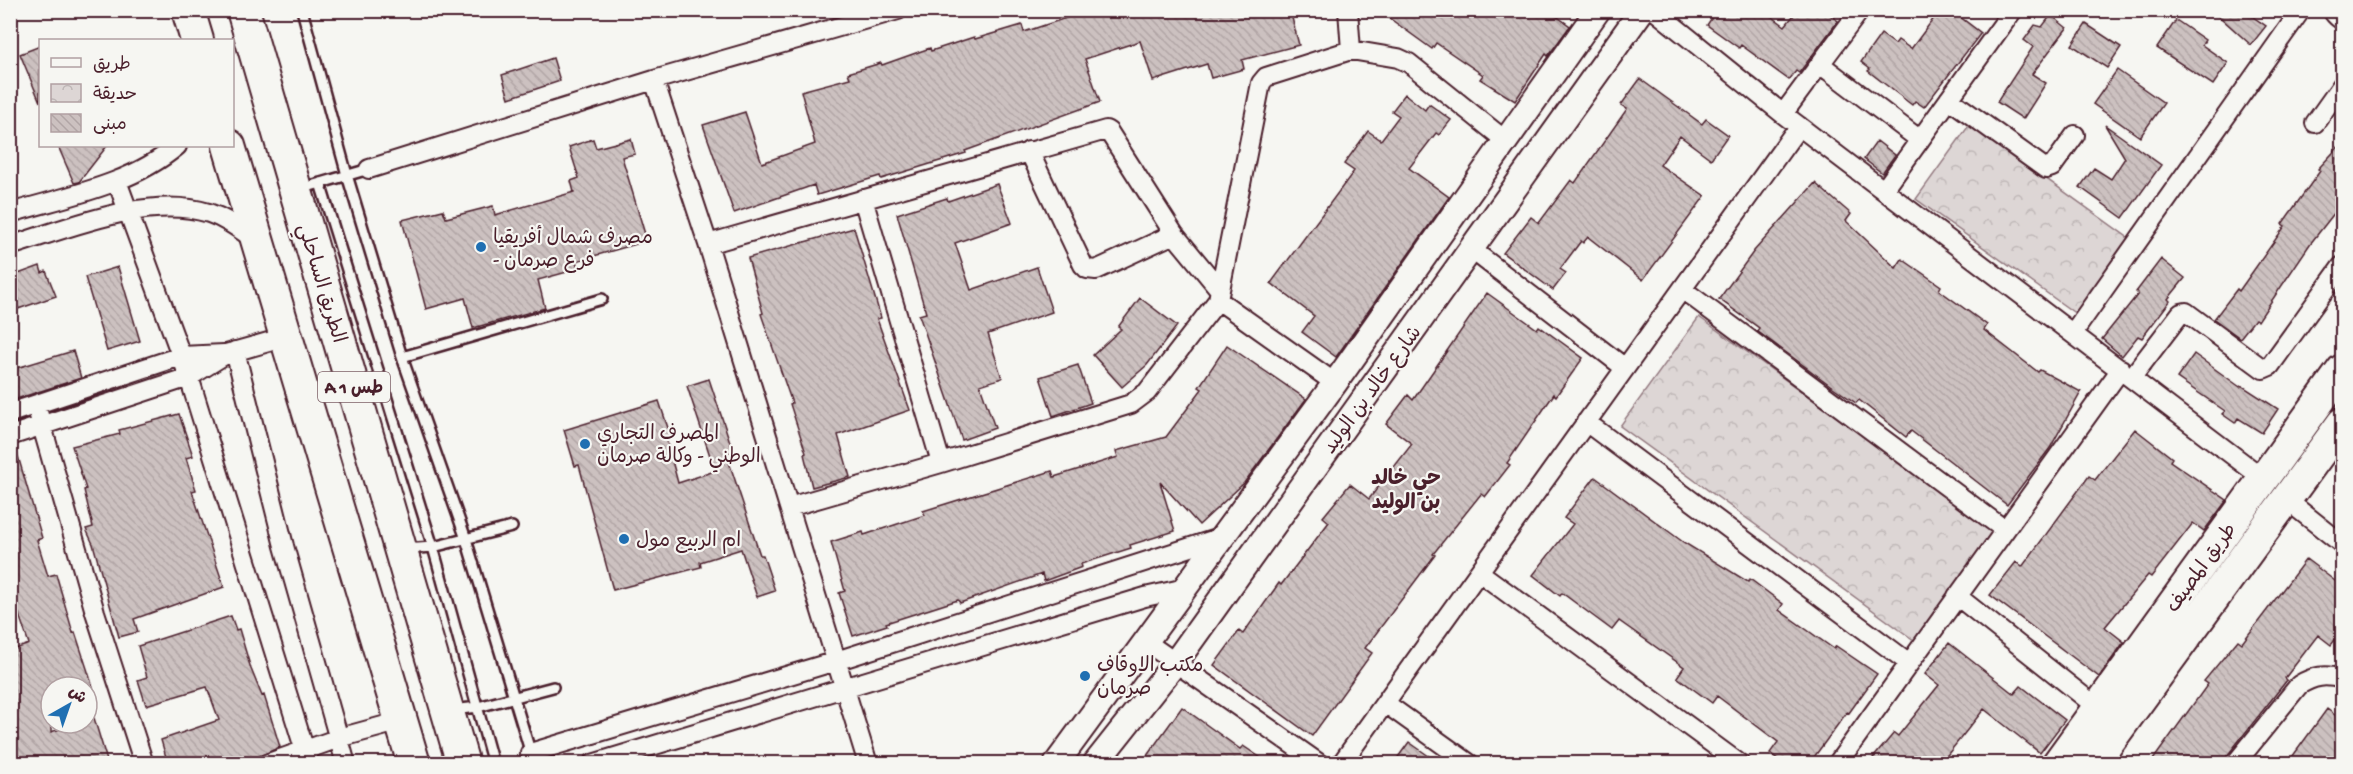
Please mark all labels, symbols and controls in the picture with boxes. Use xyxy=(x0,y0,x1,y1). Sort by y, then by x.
legend xyxy=(39,39,234,147)
text: طريق xyxy=(93,55,131,76)
text: حديقة xyxy=(93,85,137,106)
text: مبنى xyxy=(93,115,127,136)
street label: الطريق الساحلي xyxy=(288,221,350,347)
place label: مصرف شمال أفريقيا - فرع صرمان xyxy=(493,225,653,274)
marker: مصرف شمال أفريقيا - فرع صرمان xyxy=(474,240,488,254)
street label: شارع خالد بن الوليد xyxy=(1319,322,1428,460)
road number: A 1 طس xyxy=(318,372,390,402)
place label: المصرف التجاري الوطني - وكالة صرمان xyxy=(597,423,761,473)
marker: المصرف التجاري الوطني - وكالة صرمان xyxy=(578,437,592,451)
district label: حي خالد بن الوليد xyxy=(1371,468,1441,517)
street label: طريق المصيف xyxy=(2162,519,2243,618)
place label: ام الربيع مول xyxy=(636,530,741,554)
marker: ام الربيع مول xyxy=(617,532,631,546)
place label: مكتب الاوقاف صرمان xyxy=(1097,655,1203,702)
marker: مكتب الاوقاف صرمان xyxy=(1078,669,1092,683)
north arrow xyxy=(39,675,99,735)
text: ش xyxy=(64,683,89,709)

